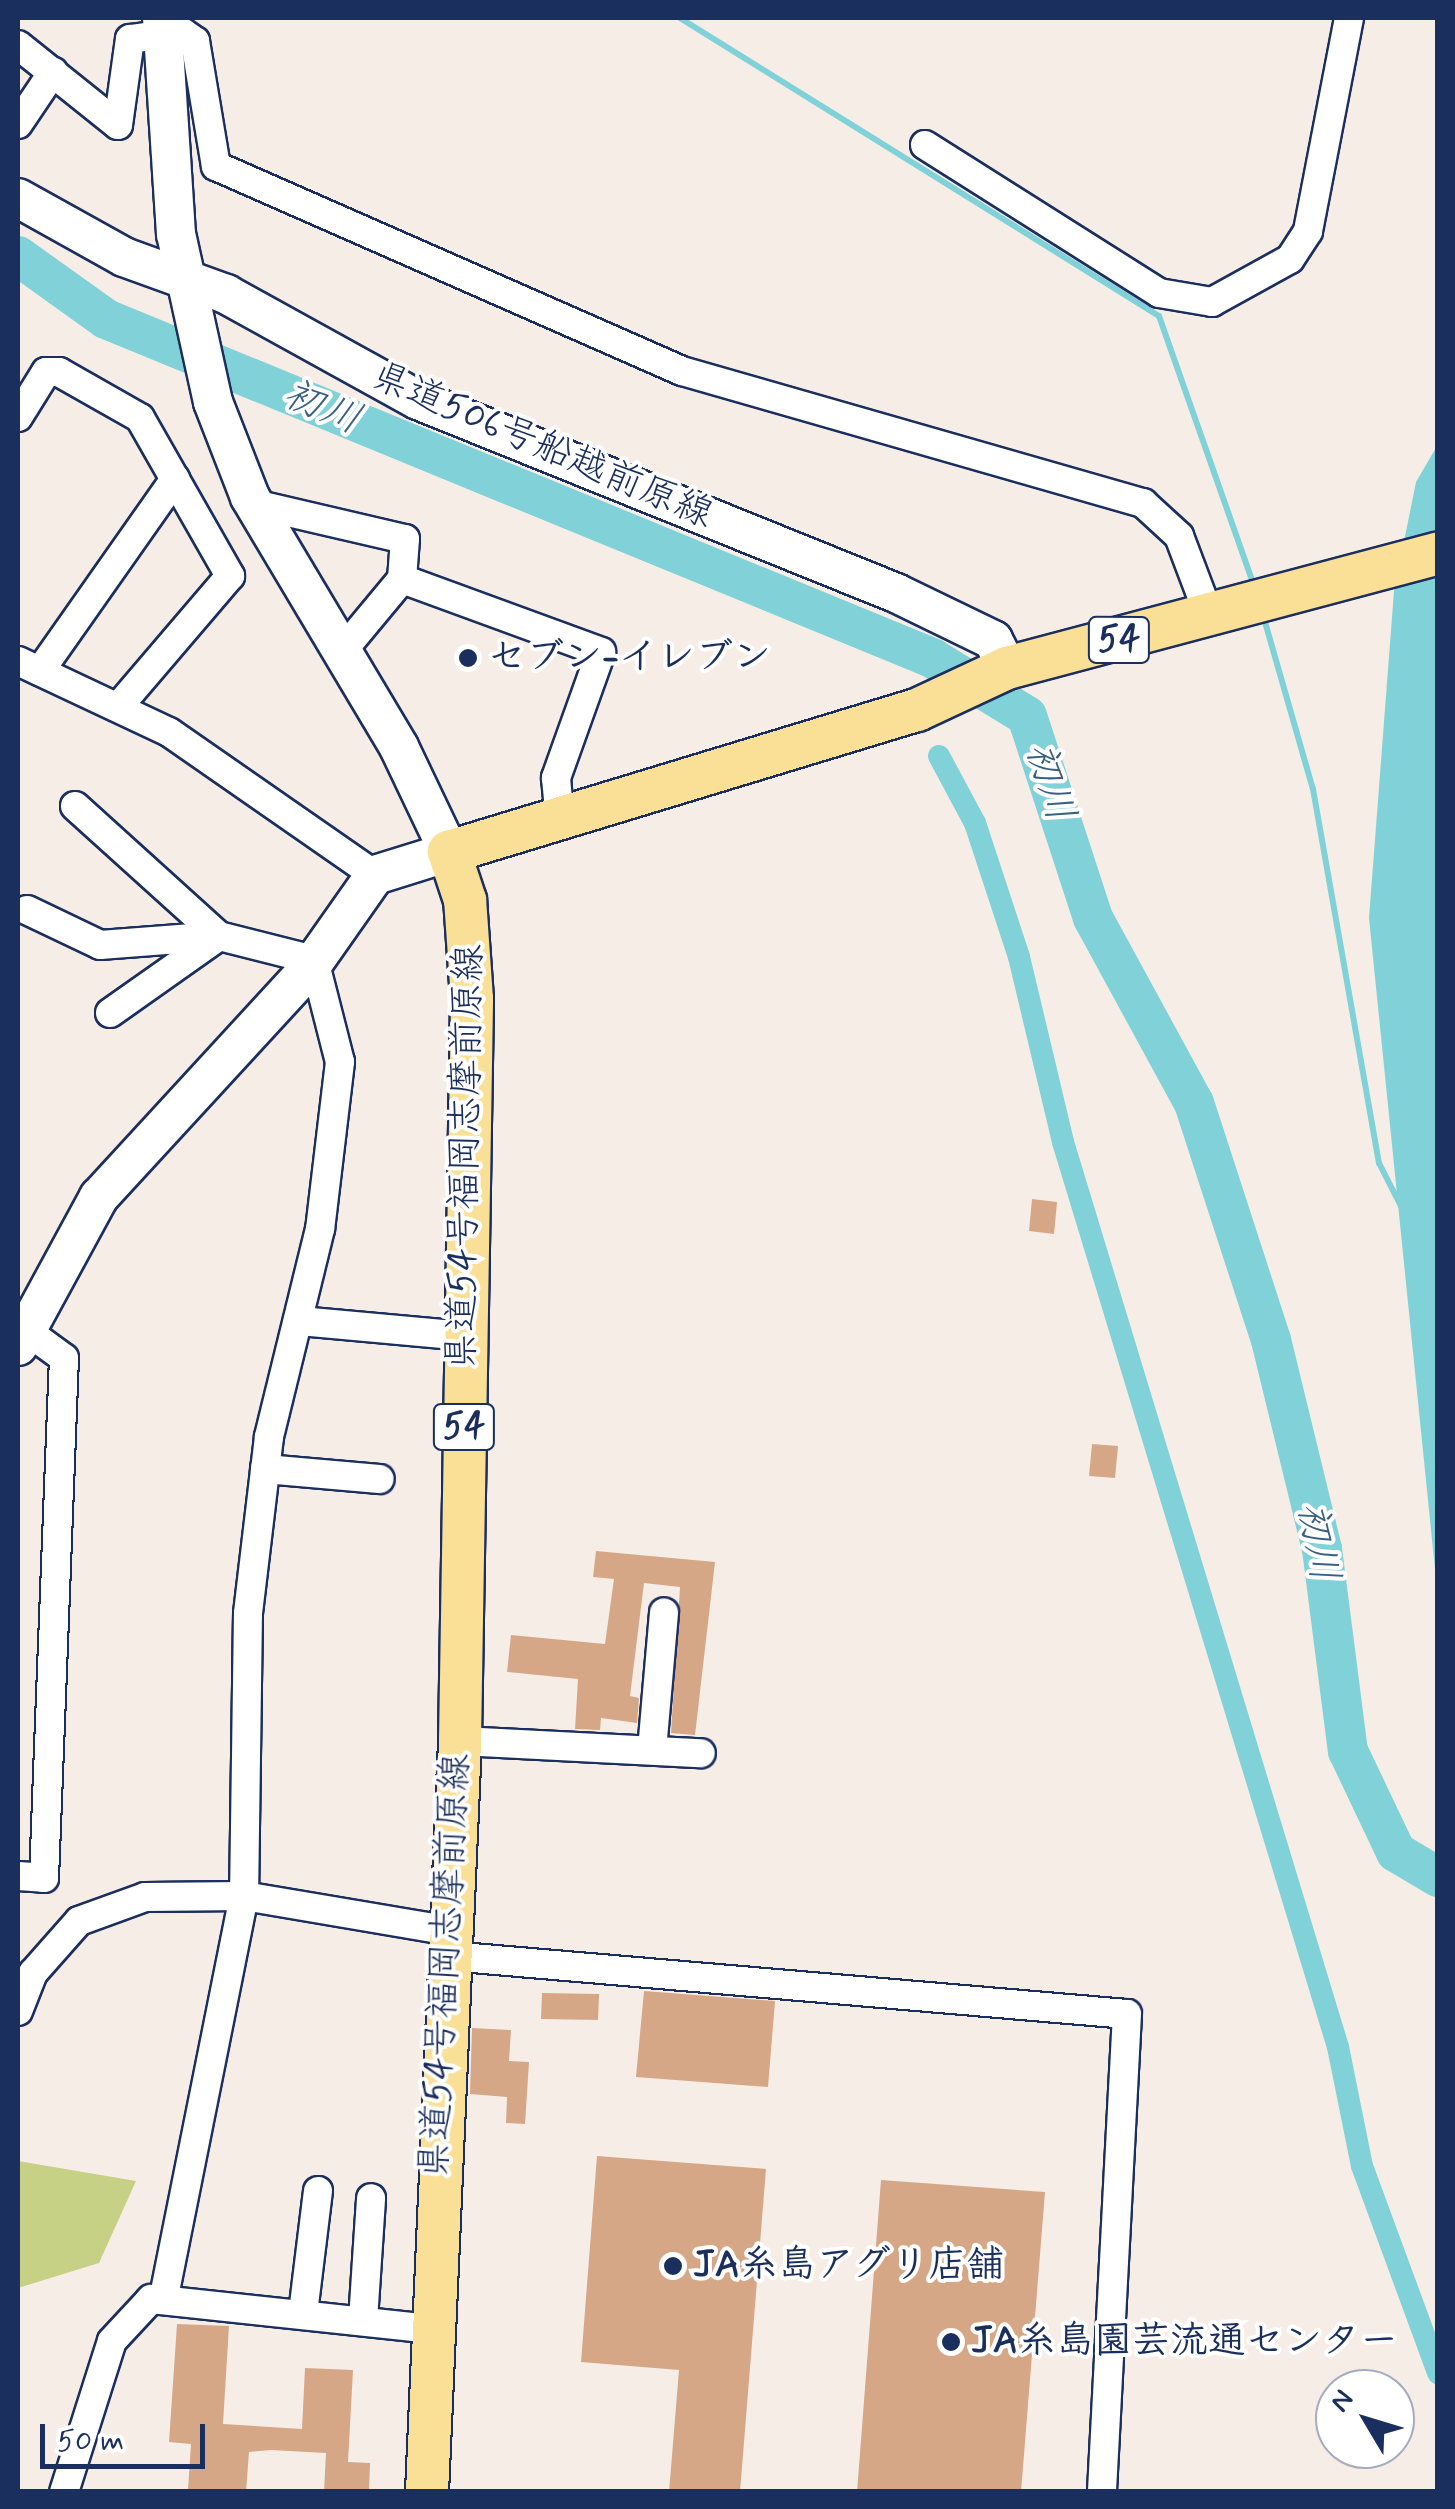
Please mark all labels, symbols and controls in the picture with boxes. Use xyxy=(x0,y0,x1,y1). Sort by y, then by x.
street label: 県道506号船越前原線 xyxy=(364,353,720,539)
water label: 初川 xyxy=(276,371,368,445)
road number: 54 xyxy=(1086,610,1152,670)
place label: セブン-イレブン xyxy=(488,635,771,681)
marker: セブン-イレブン xyxy=(457,647,479,669)
water label: 初川 xyxy=(1014,737,1084,827)
street label: 県道54号福岡志摩前原線 xyxy=(439,944,493,1370)
road number: 54 xyxy=(432,1397,496,1457)
water label: 初川 xyxy=(1286,1498,1348,1586)
street label: 県道54号福岡志摩前原線 xyxy=(412,1752,480,2180)
place label: JA糸島アグリ店舗 xyxy=(693,2243,1006,2289)
marker: JA糸島アグリ店舗 xyxy=(662,2255,684,2277)
place label: JA糸島園芸流通センター xyxy=(971,2319,1398,2365)
marker: JA糸島園芸流通センター xyxy=(940,2331,962,2353)
north arrow xyxy=(1315,2369,1415,2469)
text: N xyxy=(1322,2383,1363,2420)
scale bar xyxy=(45,2404,210,2466)
text: 50 m xyxy=(57,2422,124,2461)

